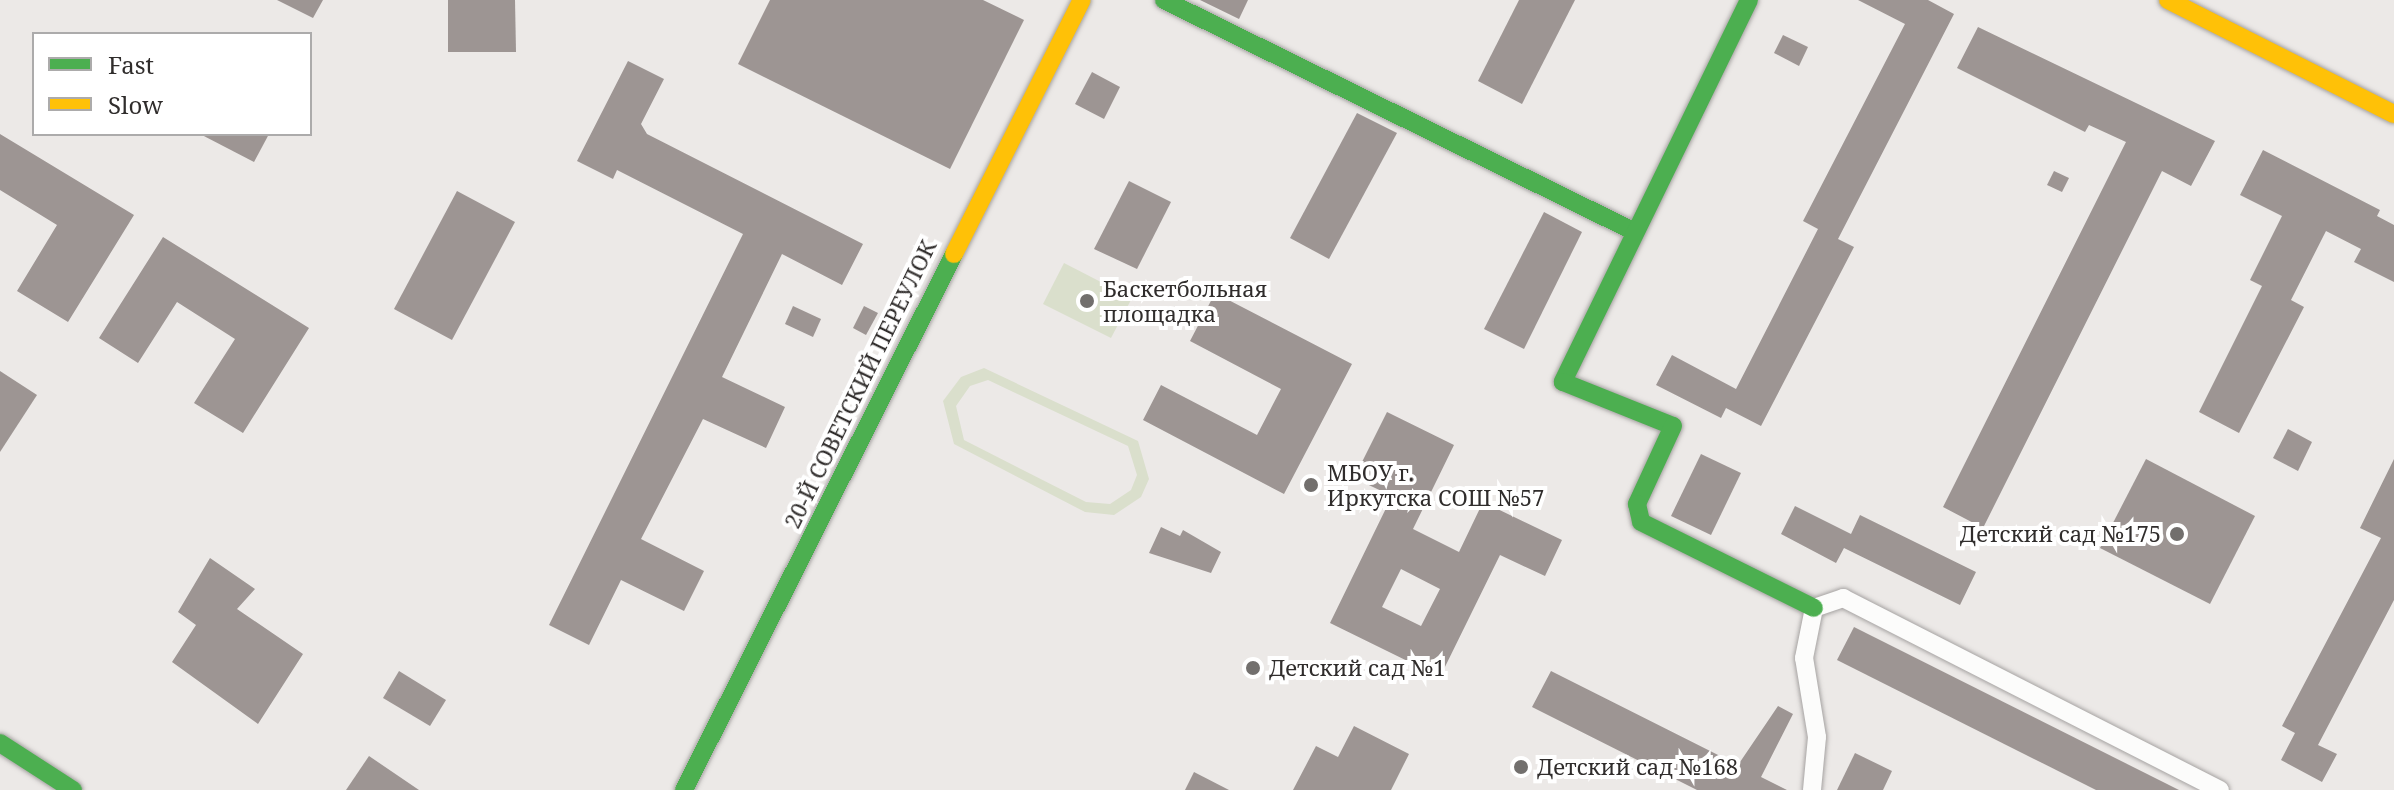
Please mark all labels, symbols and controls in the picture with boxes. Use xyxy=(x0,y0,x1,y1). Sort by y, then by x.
legend xyxy=(32,32,312,136)
text: Fast xyxy=(108,48,154,81)
text: Slow xyxy=(108,88,163,121)
street label: 20-Й СОВЕТСКИЙ ПЕРЕУЛОК xyxy=(779,236,941,532)
place label: Баскетбольная площадка xyxy=(1103,275,1267,326)
marker: Баскетбольная площадка xyxy=(1078,292,1096,310)
place label: МБОУ г. Иркутска СОШ №57 xyxy=(1327,459,1544,510)
marker: МБОУ г. Иркутска СОШ №57 xyxy=(1302,476,1320,494)
place label: Детский сад №175 xyxy=(1960,521,2161,547)
marker: Детский сад №175 xyxy=(2168,525,2186,543)
place label: Детский сад №1 xyxy=(1269,655,1446,681)
marker: Детский сад №1 xyxy=(1244,659,1262,677)
place label: Детский сад №168 xyxy=(1537,754,1738,780)
marker: Детский сад №168 xyxy=(1512,758,1530,776)

